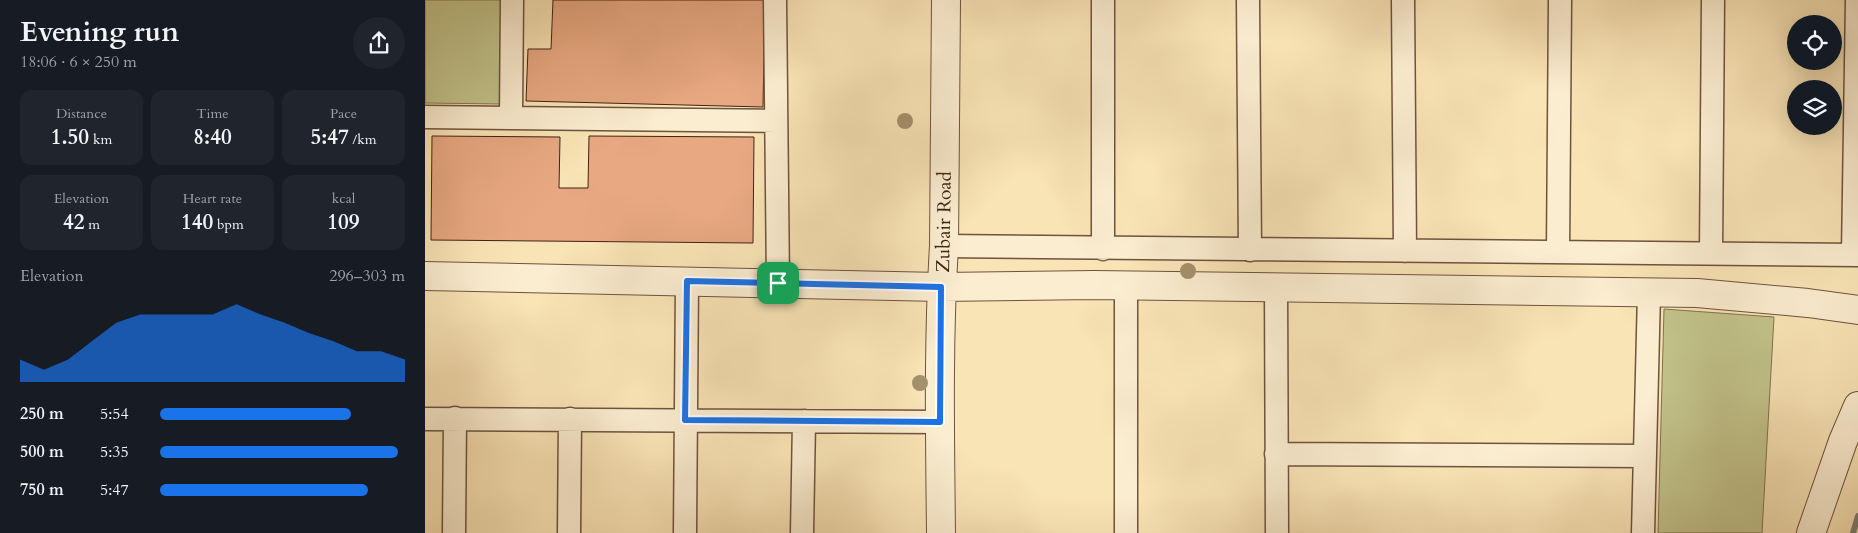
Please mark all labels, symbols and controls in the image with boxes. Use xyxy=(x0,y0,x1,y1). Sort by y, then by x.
text: Evening run xyxy=(20,13,179,51)
map controls xyxy=(1787,15,1842,135)
button: locate xyxy=(1787,15,1842,70)
button: share xyxy=(353,17,405,69)
text: 18:06 · 6 × 250 m xyxy=(20,51,137,73)
button: layers xyxy=(1787,80,1842,135)
text: Distance xyxy=(56,104,107,123)
text: Time xyxy=(196,104,229,123)
text: Pace xyxy=(330,104,357,123)
text: 1.50 xyxy=(51,123,89,152)
text: 8:40 xyxy=(193,123,232,152)
text: 5:47 xyxy=(310,123,349,152)
text: km xyxy=(89,130,112,149)
text: /km xyxy=(349,130,377,149)
street label: Zubair Road xyxy=(930,171,958,273)
text: Elevation xyxy=(54,189,109,208)
text: Heart rate xyxy=(183,189,242,208)
text: kcal xyxy=(332,189,355,208)
text: 42 xyxy=(63,208,84,237)
text: 140 xyxy=(181,208,213,237)
text: 109 xyxy=(327,208,360,237)
text: m xyxy=(84,215,100,234)
text: bpm xyxy=(213,215,244,234)
pin xyxy=(757,262,799,304)
text: Elevation xyxy=(20,265,84,287)
text: 296–303 m xyxy=(329,265,405,287)
icon: arrive xyxy=(764,269,792,297)
text: 250 m xyxy=(20,403,64,425)
text: 5:54 xyxy=(100,403,129,425)
text: 500 m xyxy=(20,441,64,463)
text: 5:35 xyxy=(100,441,129,463)
text: 750 m xyxy=(20,479,64,501)
text: 5:47 xyxy=(100,479,129,501)

